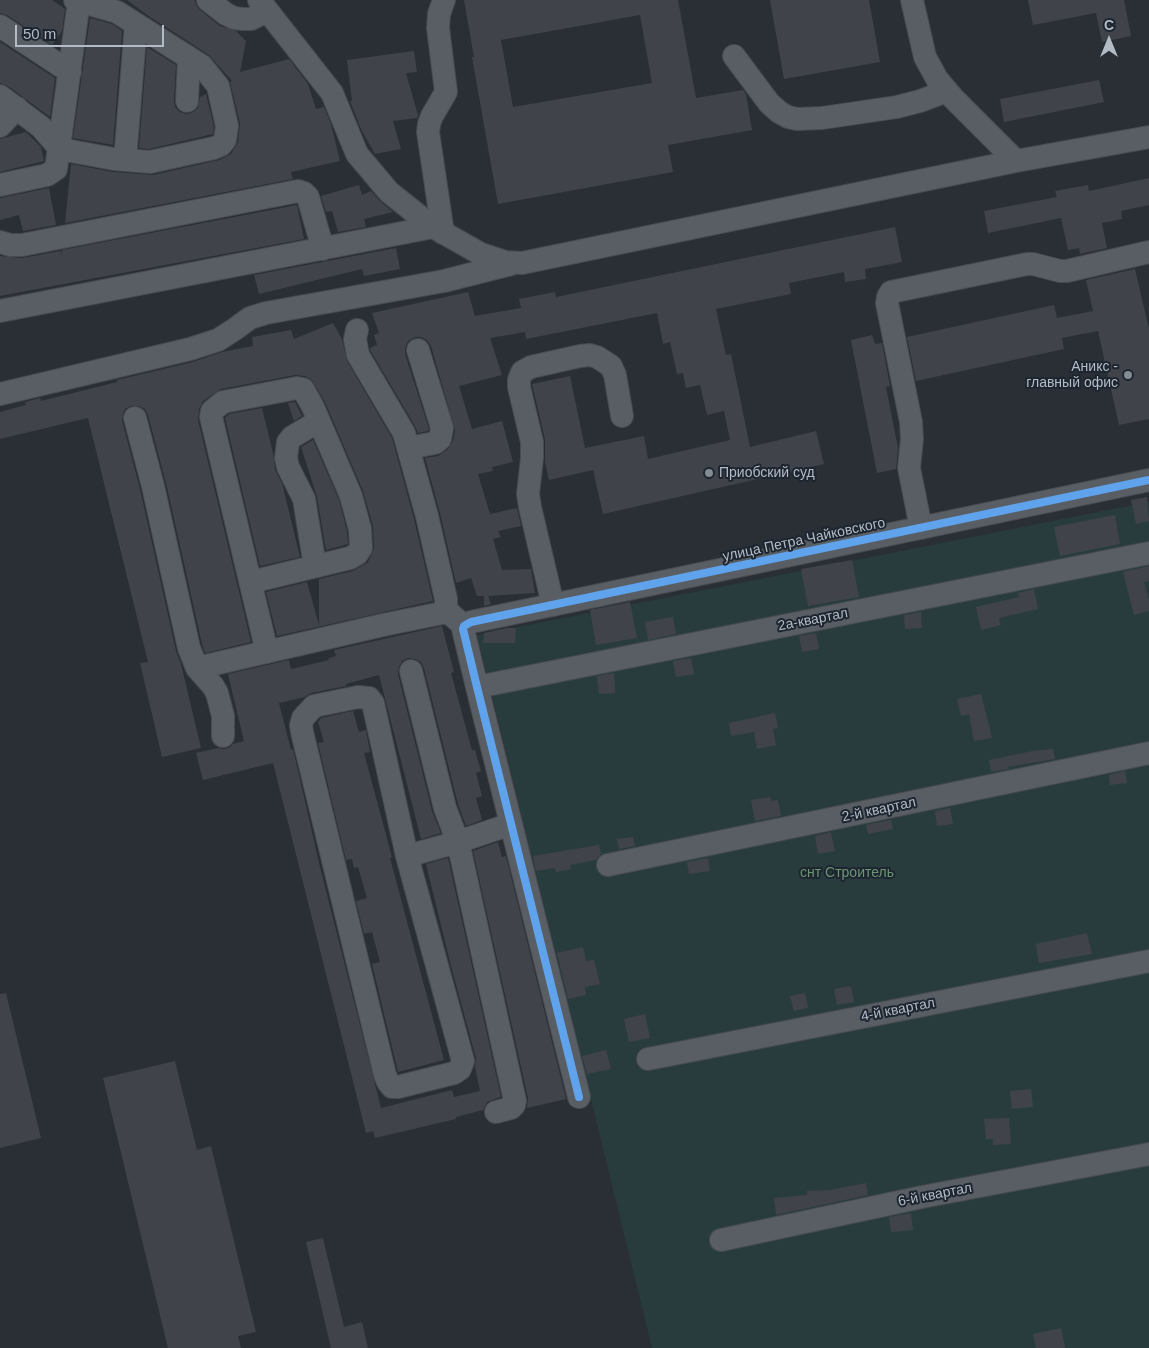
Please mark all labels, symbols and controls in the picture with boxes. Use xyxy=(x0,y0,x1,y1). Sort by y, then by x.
scale bar xyxy=(18,15,166,47)
north arrow xyxy=(1084,15,1134,65)
text: С xyxy=(1104,17,1114,33)
text: 50 m xyxy=(23,25,56,42)
place label: Аникс - главный офис xyxy=(1026,359,1118,392)
marker: Аникс - главный офис xyxy=(1122,369,1134,381)
place label: Приобский суд xyxy=(719,465,815,481)
marker: Приобский суд xyxy=(703,467,715,479)
street label: улица Петра Чайковского xyxy=(721,515,887,565)
street label: 2а-квартал xyxy=(776,605,850,635)
street label: 2-й квартал xyxy=(841,794,917,826)
park label: снт Строитель xyxy=(800,865,894,881)
street label: 4-й квартал xyxy=(860,995,936,1025)
street label: 6-й квартал xyxy=(897,1180,973,1210)

